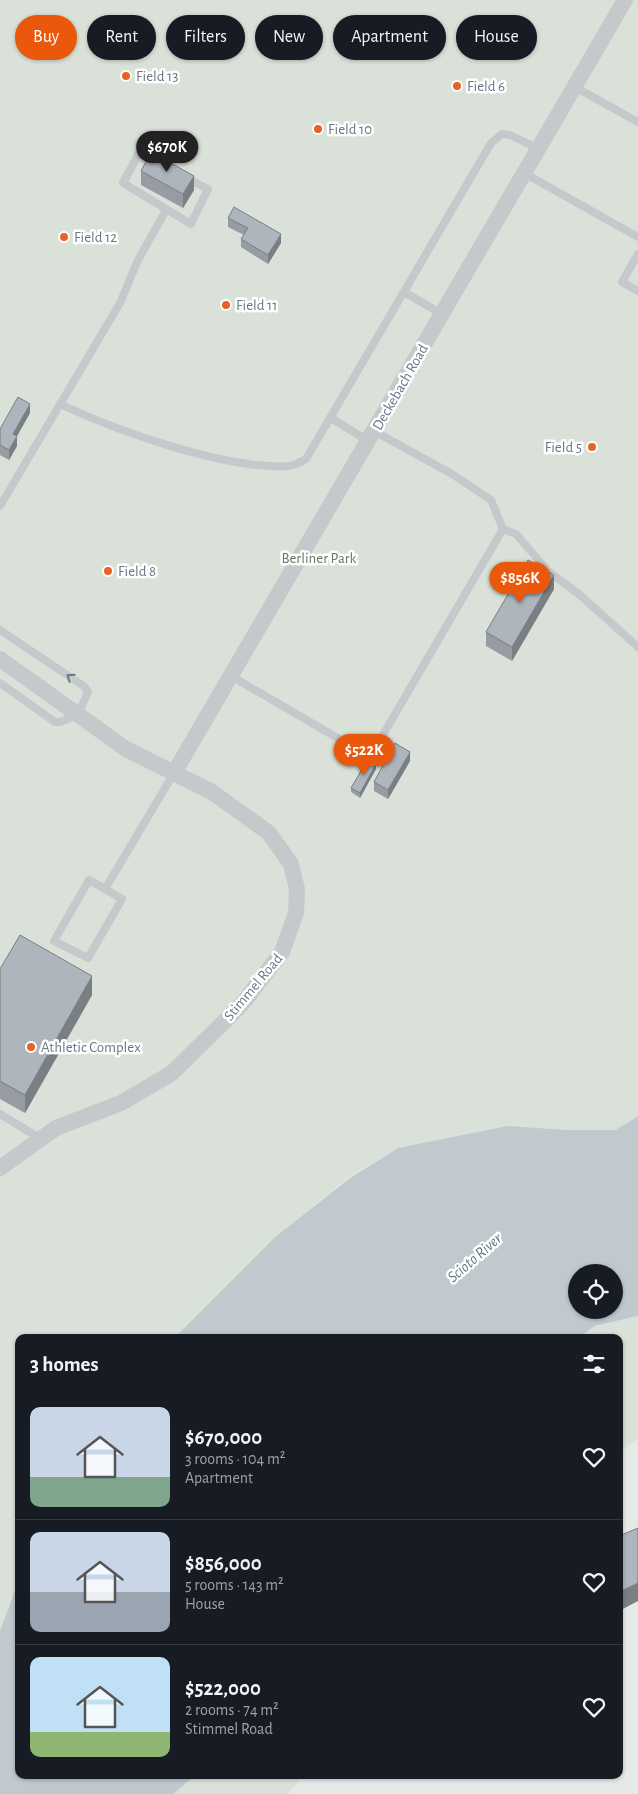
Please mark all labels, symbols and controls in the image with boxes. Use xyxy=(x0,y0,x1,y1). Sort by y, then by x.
chip: Buy xyxy=(15,15,77,60)
chip: Rent xyxy=(87,15,156,60)
chip: Filters xyxy=(166,15,245,60)
chip: New xyxy=(255,15,323,60)
chip: Apartment xyxy=(333,15,446,60)
chip: House xyxy=(456,15,537,60)
place label: Field 13 xyxy=(136,69,178,84)
marker: Field 13 xyxy=(120,70,132,82)
place label: Field 6 xyxy=(467,79,505,94)
marker: Field 6 xyxy=(451,80,463,92)
place label: Field 10 xyxy=(328,122,372,137)
marker: Field 10 xyxy=(312,123,324,135)
pin: $670K xyxy=(132,130,202,173)
text: $670K xyxy=(147,139,187,155)
place label: Field 12 xyxy=(74,230,117,245)
marker: Field 12 xyxy=(58,231,70,243)
place label: Field 11 xyxy=(236,298,277,313)
marker: Field 11 xyxy=(220,299,232,311)
street label: Deckebach Road xyxy=(370,342,431,433)
place label: Field 5 xyxy=(545,440,582,455)
marker: Field 5 xyxy=(586,441,598,453)
park label: Berliner Park xyxy=(282,551,357,566)
pin: $856K xyxy=(485,562,555,604)
place label: Field 8 xyxy=(118,564,156,579)
marker: Field 8 xyxy=(102,565,114,577)
text: $856K xyxy=(500,570,540,586)
one-way arrow xyxy=(66,674,76,683)
pin: $522K xyxy=(329,734,399,776)
text: $522K xyxy=(345,742,383,758)
street label: Stimmel Road xyxy=(221,951,286,1024)
place label: Athletic Complex xyxy=(41,1040,141,1055)
marker: Athletic Complex xyxy=(25,1041,37,1053)
water label: Scioto River xyxy=(445,1230,505,1285)
map controls xyxy=(568,1264,623,1319)
button: locate xyxy=(568,1264,623,1319)
icon: filters xyxy=(580,1350,608,1378)
text: 3 homes xyxy=(30,1354,99,1375)
icon: home xyxy=(70,1427,130,1487)
text: $670,000 xyxy=(185,1427,262,1448)
icon: heart xyxy=(580,1443,608,1471)
text: 3 rooms · 104 m² xyxy=(185,1451,285,1467)
text: Apartment xyxy=(185,1470,253,1486)
icon: home xyxy=(70,1552,130,1612)
text: $856,000 xyxy=(185,1553,262,1574)
icon: heart xyxy=(580,1568,608,1596)
text: 5 rooms · 143 m² xyxy=(185,1577,284,1593)
text: House xyxy=(185,1596,225,1612)
icon: home xyxy=(70,1677,130,1737)
text: $522,000 xyxy=(185,1678,261,1699)
icon: heart xyxy=(580,1693,608,1721)
text: 2 rooms · 74 m² xyxy=(185,1702,279,1718)
text: Stimmel Road xyxy=(185,1721,273,1737)

